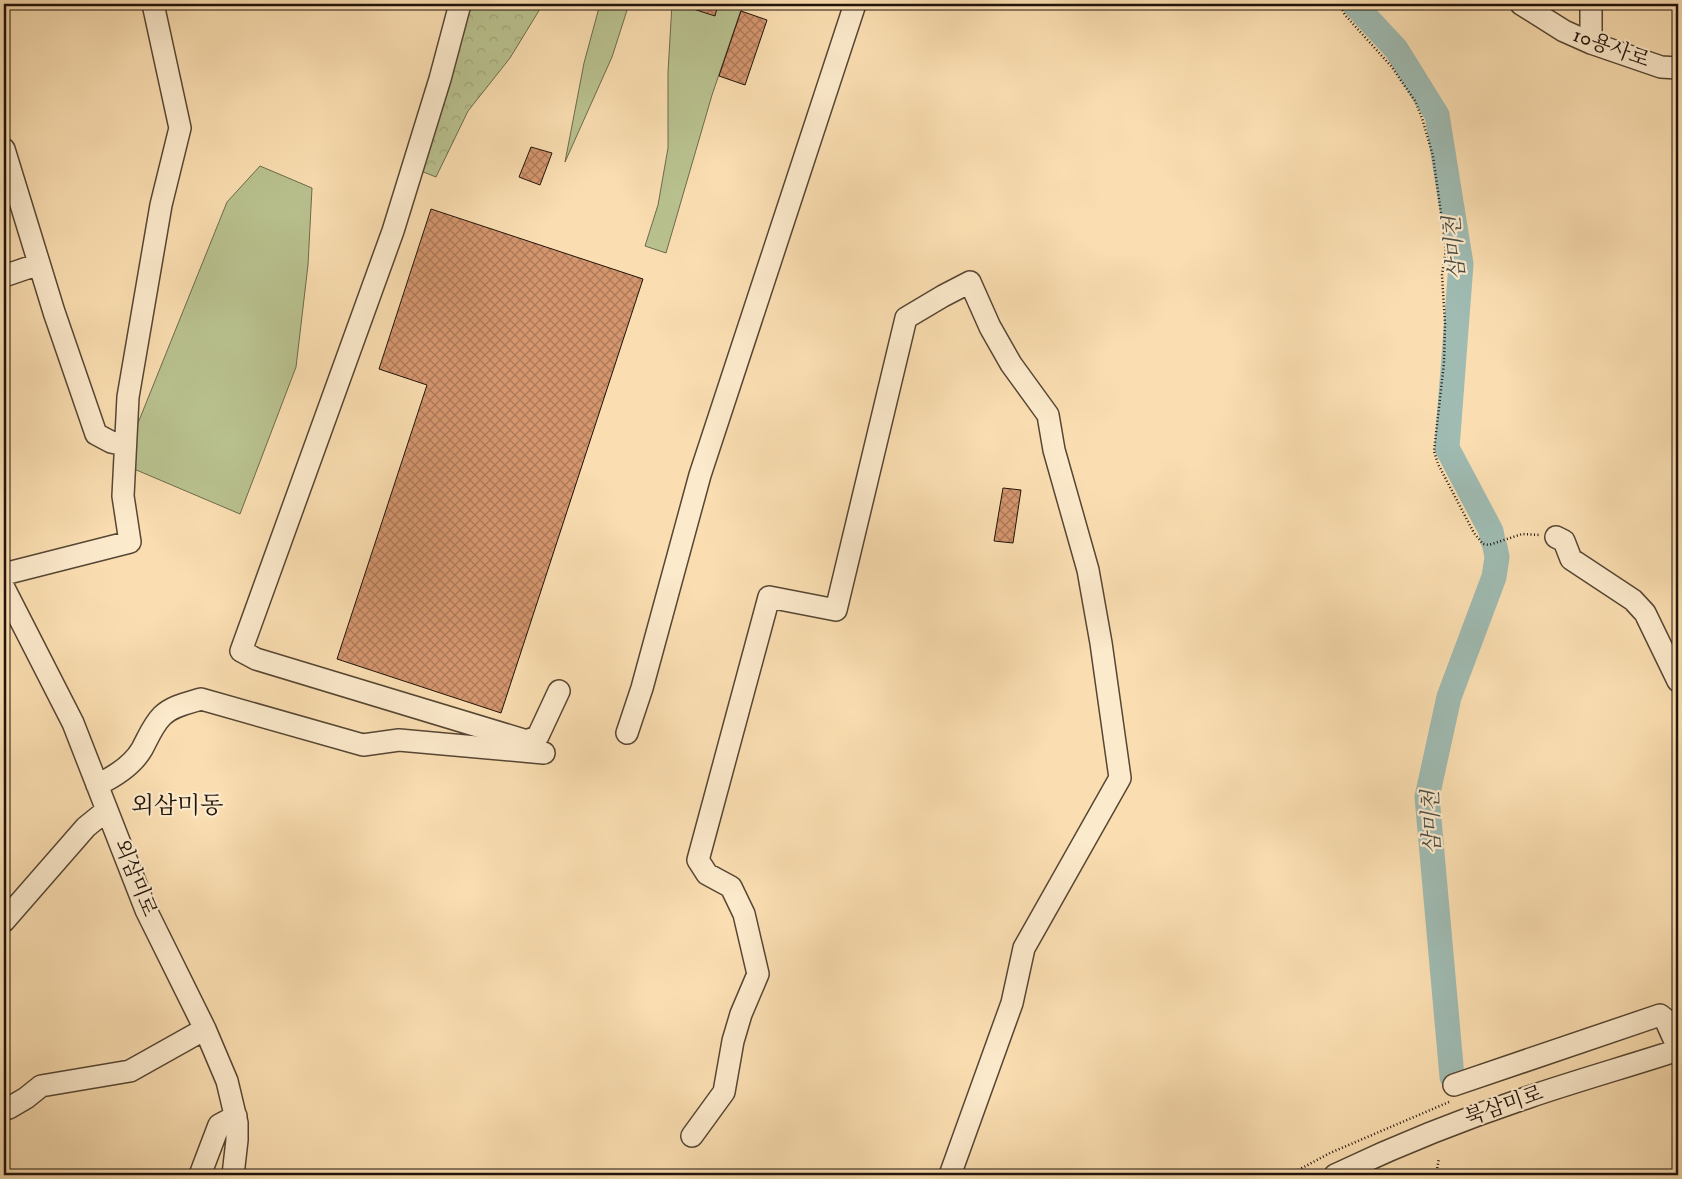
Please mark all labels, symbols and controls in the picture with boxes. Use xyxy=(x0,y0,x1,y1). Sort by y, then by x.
street label: 10용사로 xyxy=(1569,22,1653,74)
water label: 삼미천 xyxy=(1439,213,1471,281)
water label: 삼미천 xyxy=(1417,788,1447,854)
district label: 외삼미동 xyxy=(131,791,223,821)
street label: 외삼미로 xyxy=(108,836,162,920)
street label: 북삼미로 xyxy=(1461,1080,1547,1132)

